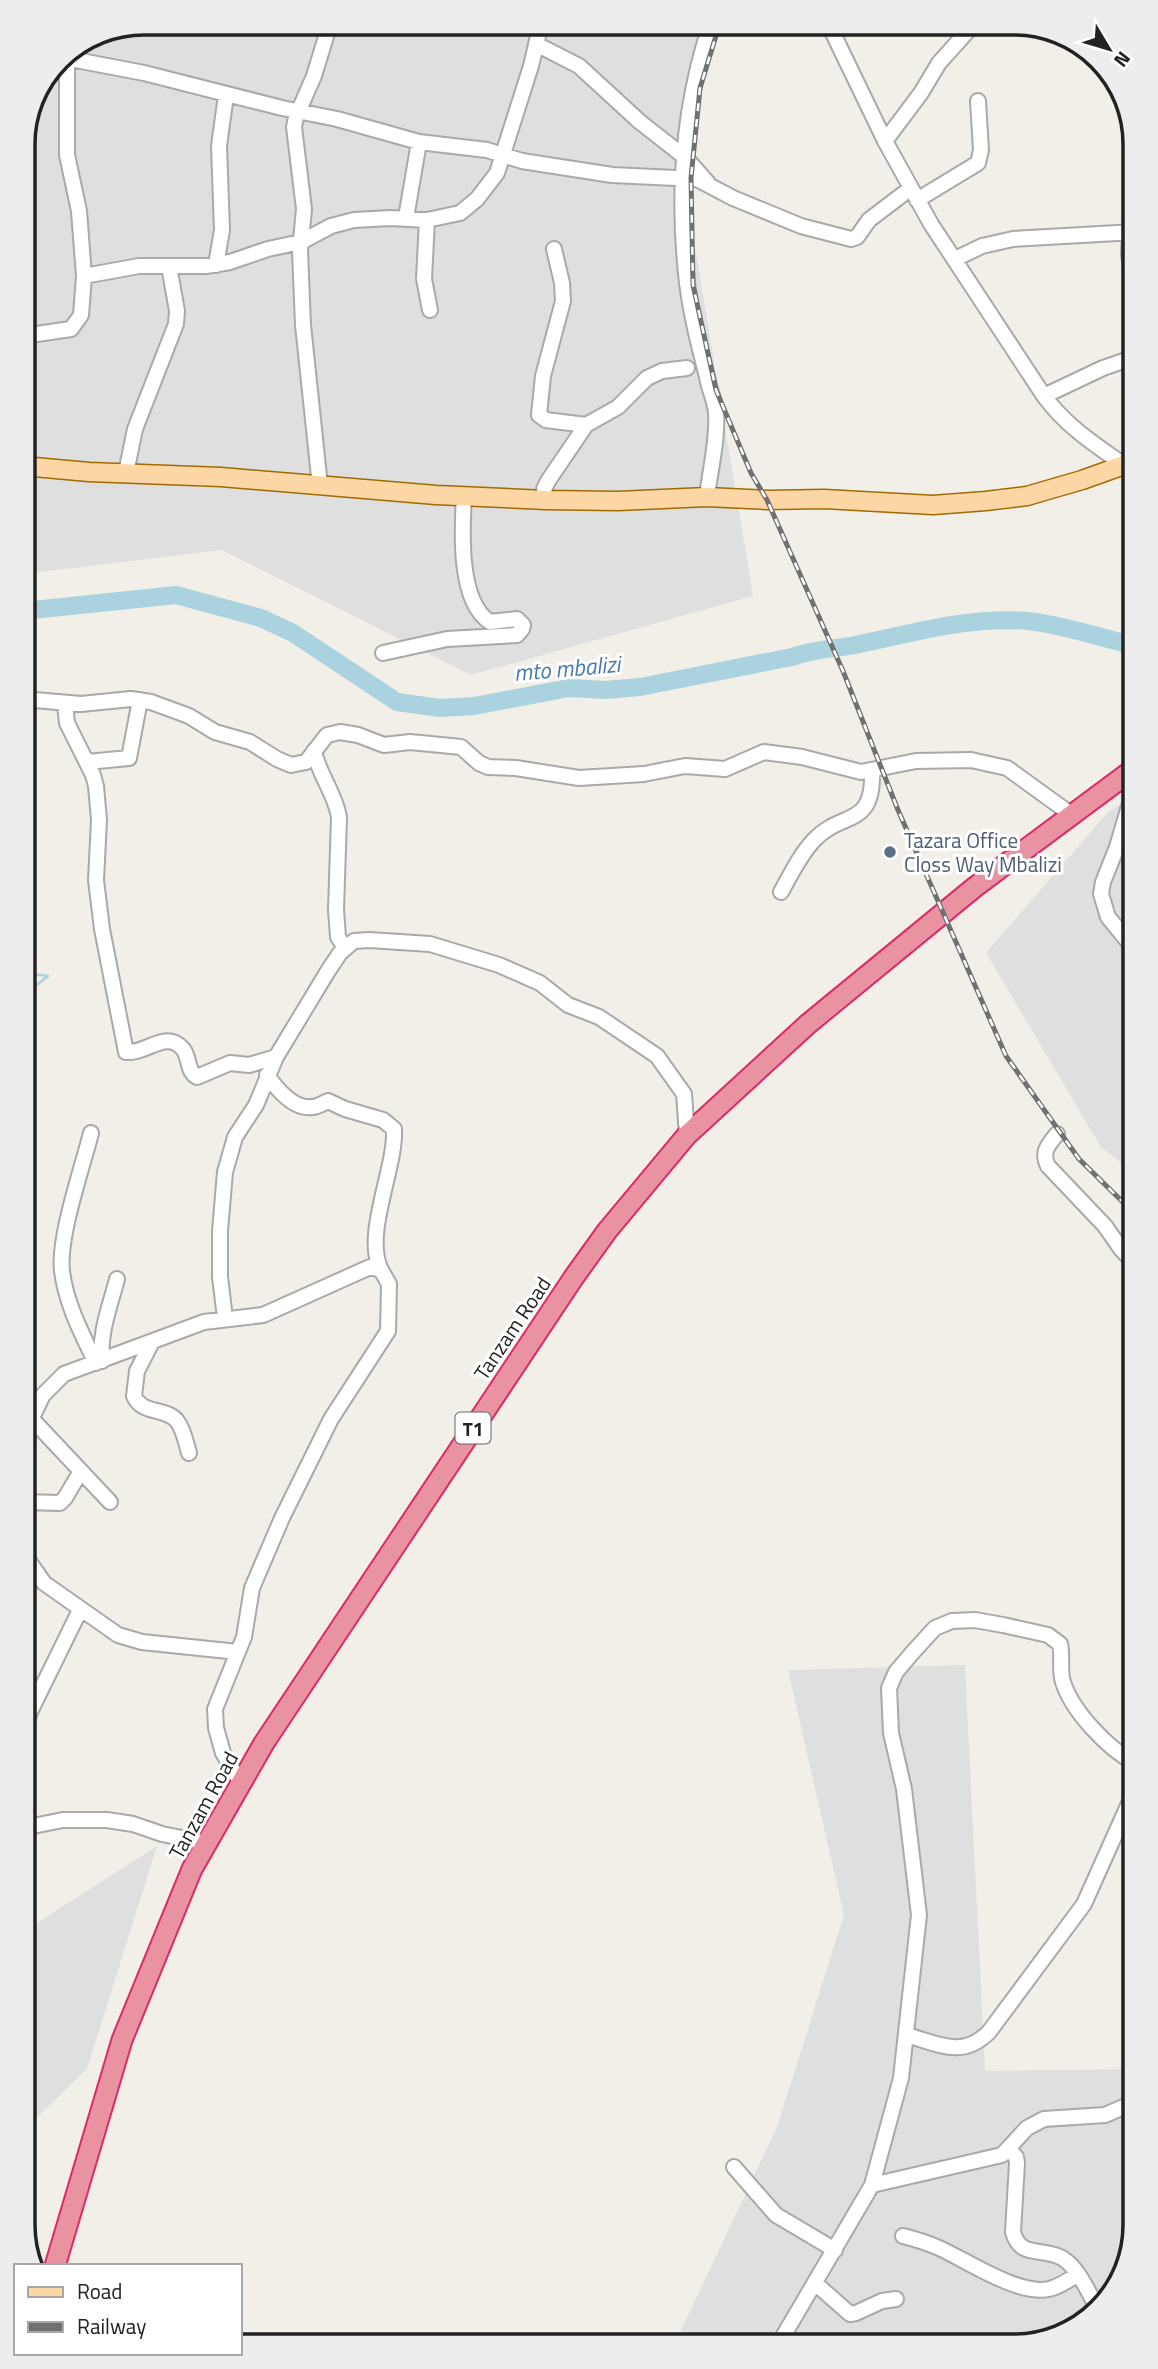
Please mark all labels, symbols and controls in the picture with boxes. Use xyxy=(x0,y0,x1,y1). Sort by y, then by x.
north arrow xyxy=(1074,14,1144,84)
text: N xyxy=(1107,46,1138,74)
water label: mto mbalizi xyxy=(513,646,624,690)
place label: Tazara Office Closs Way Mbalizi xyxy=(904,824,1062,880)
marker: Tazara Office Closs Way Mbalizi xyxy=(882,844,898,860)
street label: Tanzam Road xyxy=(466,1270,558,1386)
road number: T1 xyxy=(456,1412,490,1444)
street label: Tanzam Road xyxy=(160,1745,246,1865)
legend xyxy=(14,2264,242,2355)
text: Road xyxy=(77,2275,122,2307)
text: Railway xyxy=(77,2310,146,2342)

